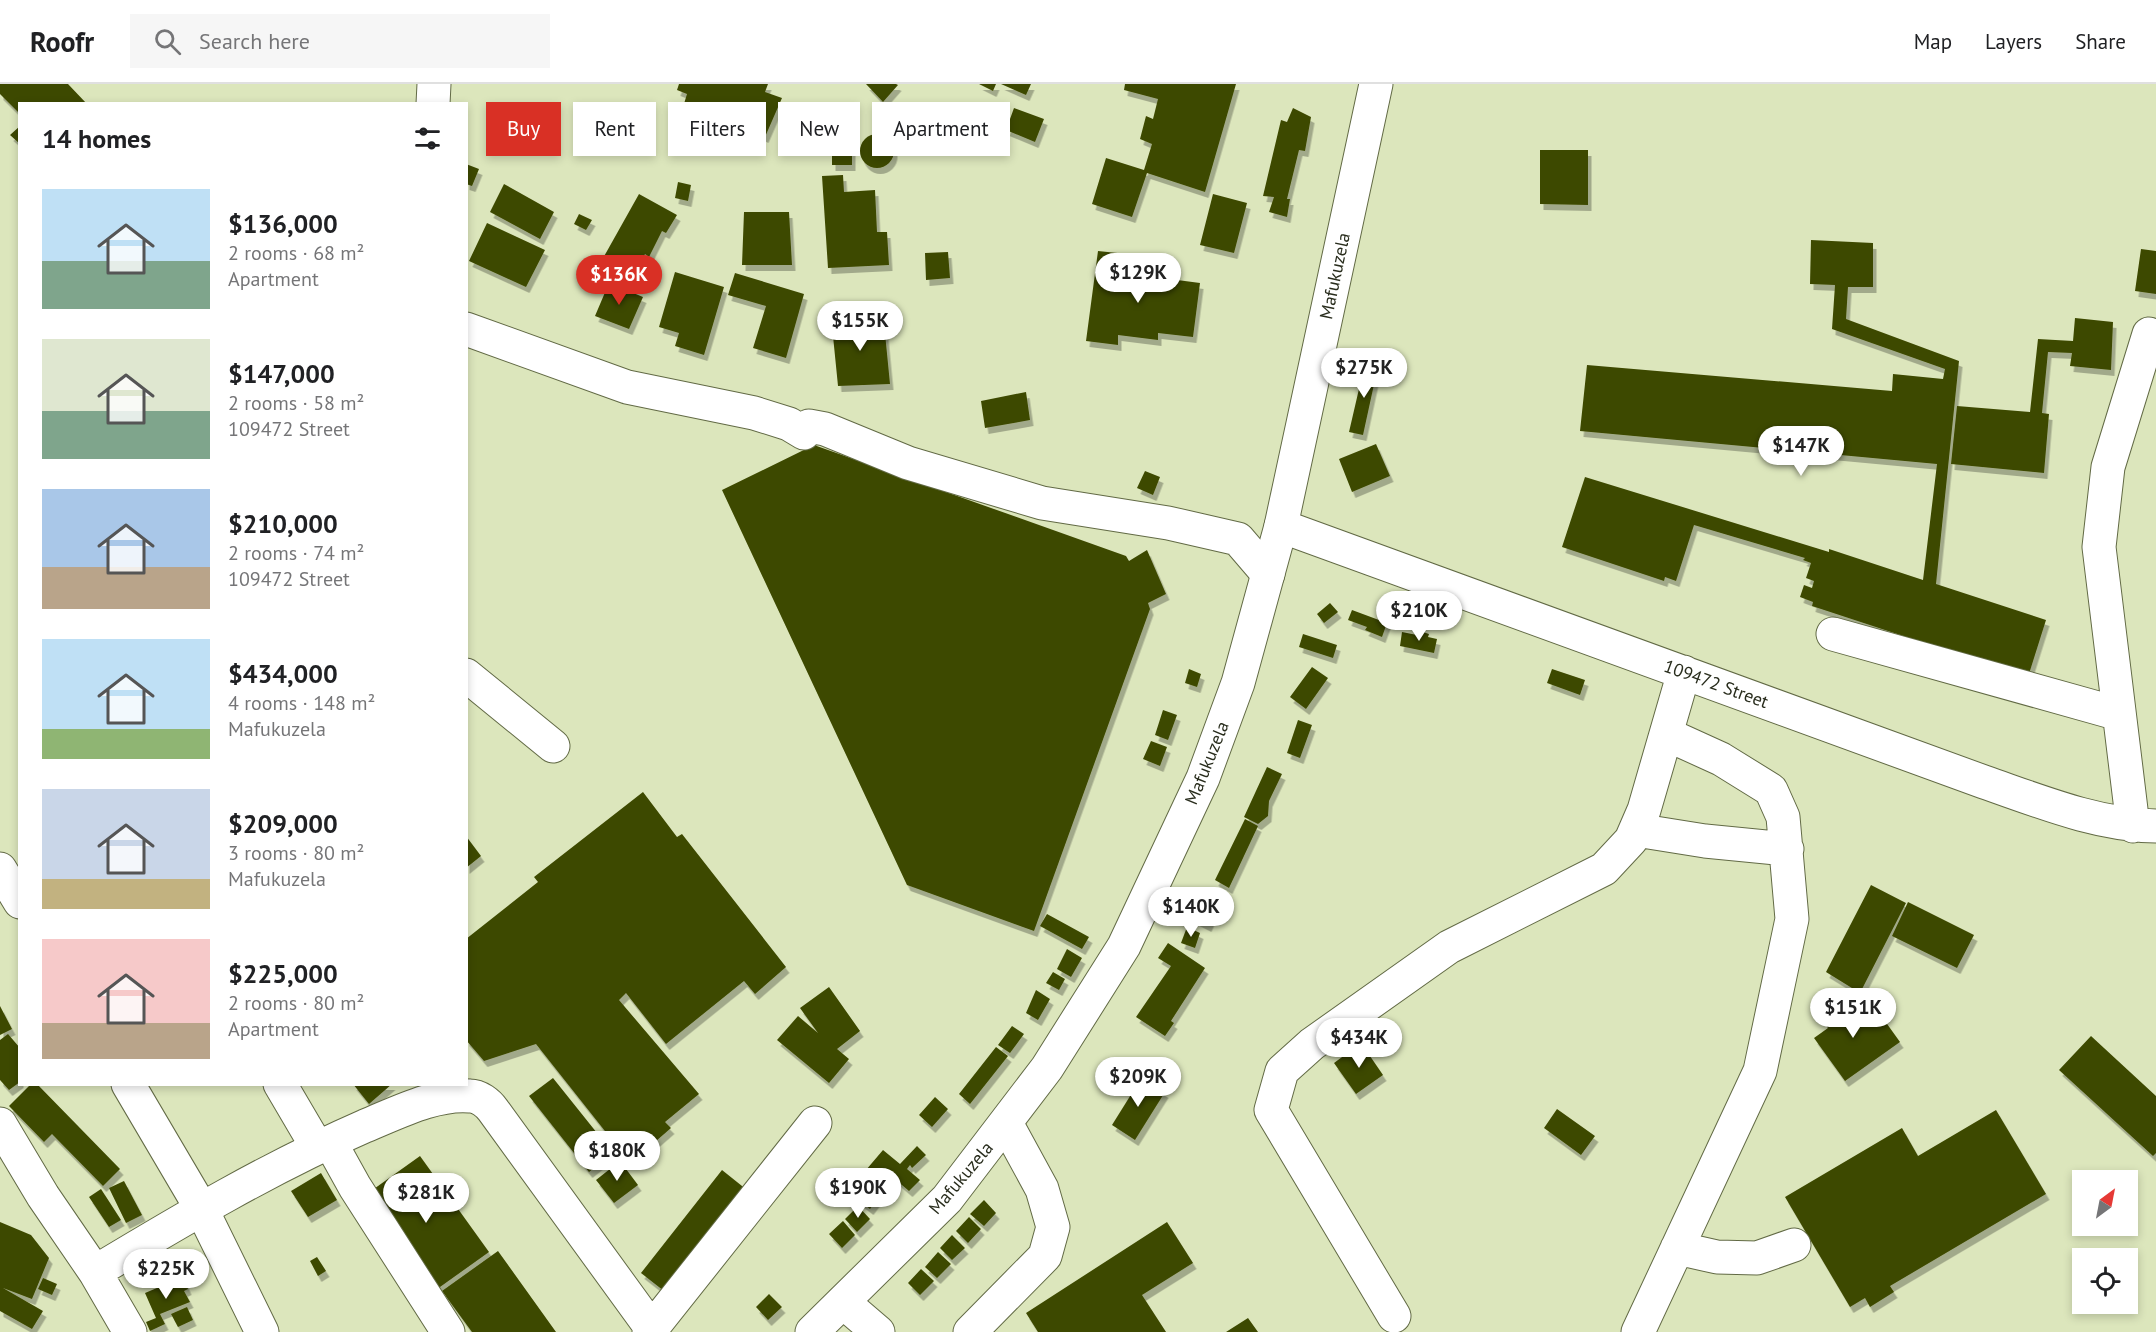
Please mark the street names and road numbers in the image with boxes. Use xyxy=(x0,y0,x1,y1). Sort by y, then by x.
street label: Mafukuzela xyxy=(1314,230,1355,321)
street label: 109472 Street xyxy=(1661,654,1772,713)
street label: Mafukuzela xyxy=(1179,718,1234,808)
street label: Mafukuzela xyxy=(924,1137,998,1219)

